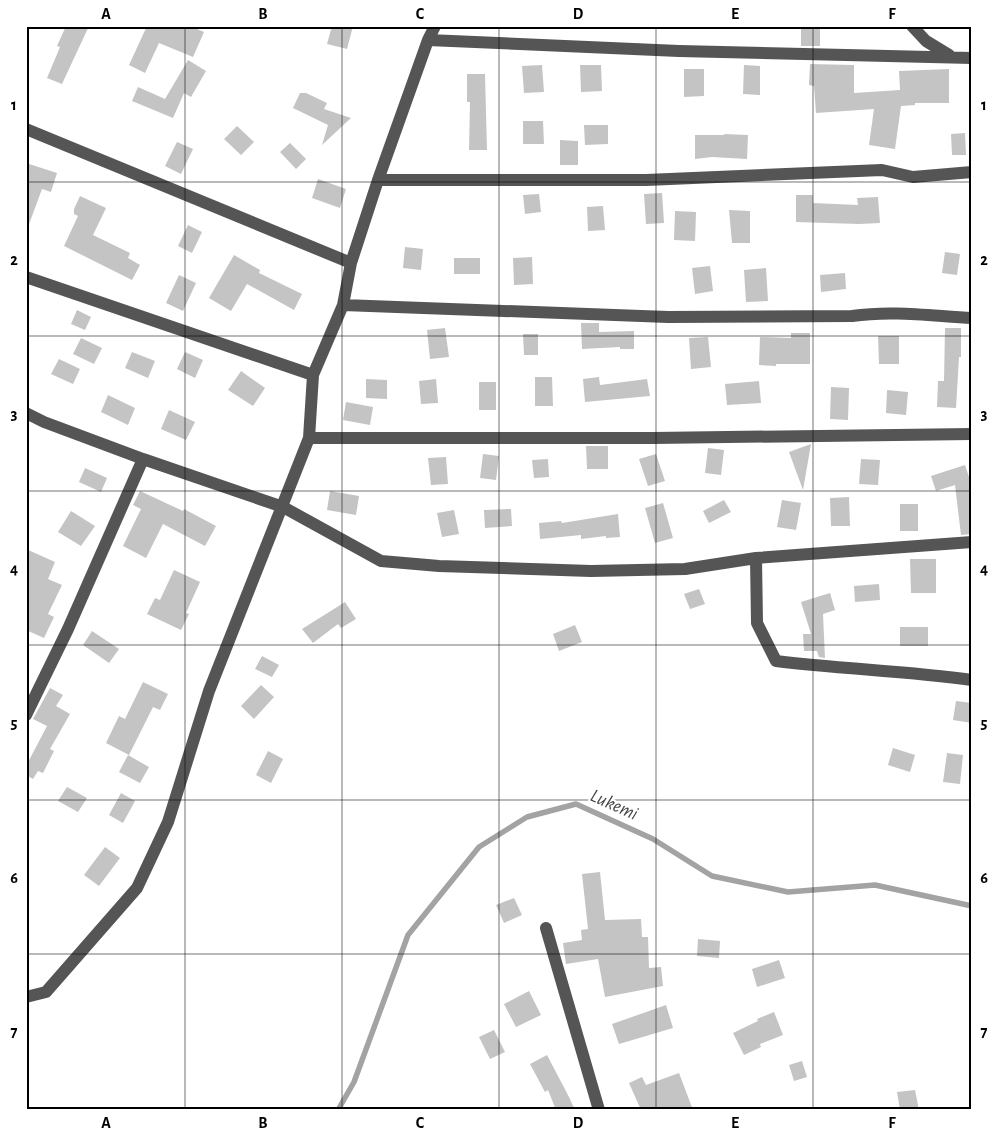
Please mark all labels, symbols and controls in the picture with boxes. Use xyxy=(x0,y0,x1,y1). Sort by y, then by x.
text: A xyxy=(101,6,111,22)
text: B xyxy=(258,6,268,22)
text: C xyxy=(416,6,425,22)
text: D xyxy=(573,6,584,22)
text: E xyxy=(731,6,739,22)
text: F xyxy=(888,6,896,22)
text: 1 xyxy=(11,97,17,113)
text: 1 xyxy=(981,97,987,113)
text: 2 xyxy=(10,252,18,268)
text: 2 xyxy=(980,252,988,268)
text: 3 xyxy=(11,406,18,422)
text: 3 xyxy=(981,406,988,422)
text: 4 xyxy=(10,561,18,577)
text: 4 xyxy=(980,561,988,577)
text: 5 xyxy=(11,715,18,731)
text: 5 xyxy=(981,715,988,731)
water label: Lukemi xyxy=(587,786,641,824)
text: 6 xyxy=(10,870,18,886)
text: 6 xyxy=(980,870,988,886)
text: 7 xyxy=(11,1024,18,1040)
text: 7 xyxy=(981,1024,988,1040)
text: A xyxy=(101,1115,111,1131)
text: B xyxy=(258,1115,268,1131)
text: C xyxy=(416,1115,425,1131)
text: D xyxy=(573,1115,584,1131)
text: E xyxy=(731,1115,739,1131)
text: F xyxy=(888,1115,896,1131)

